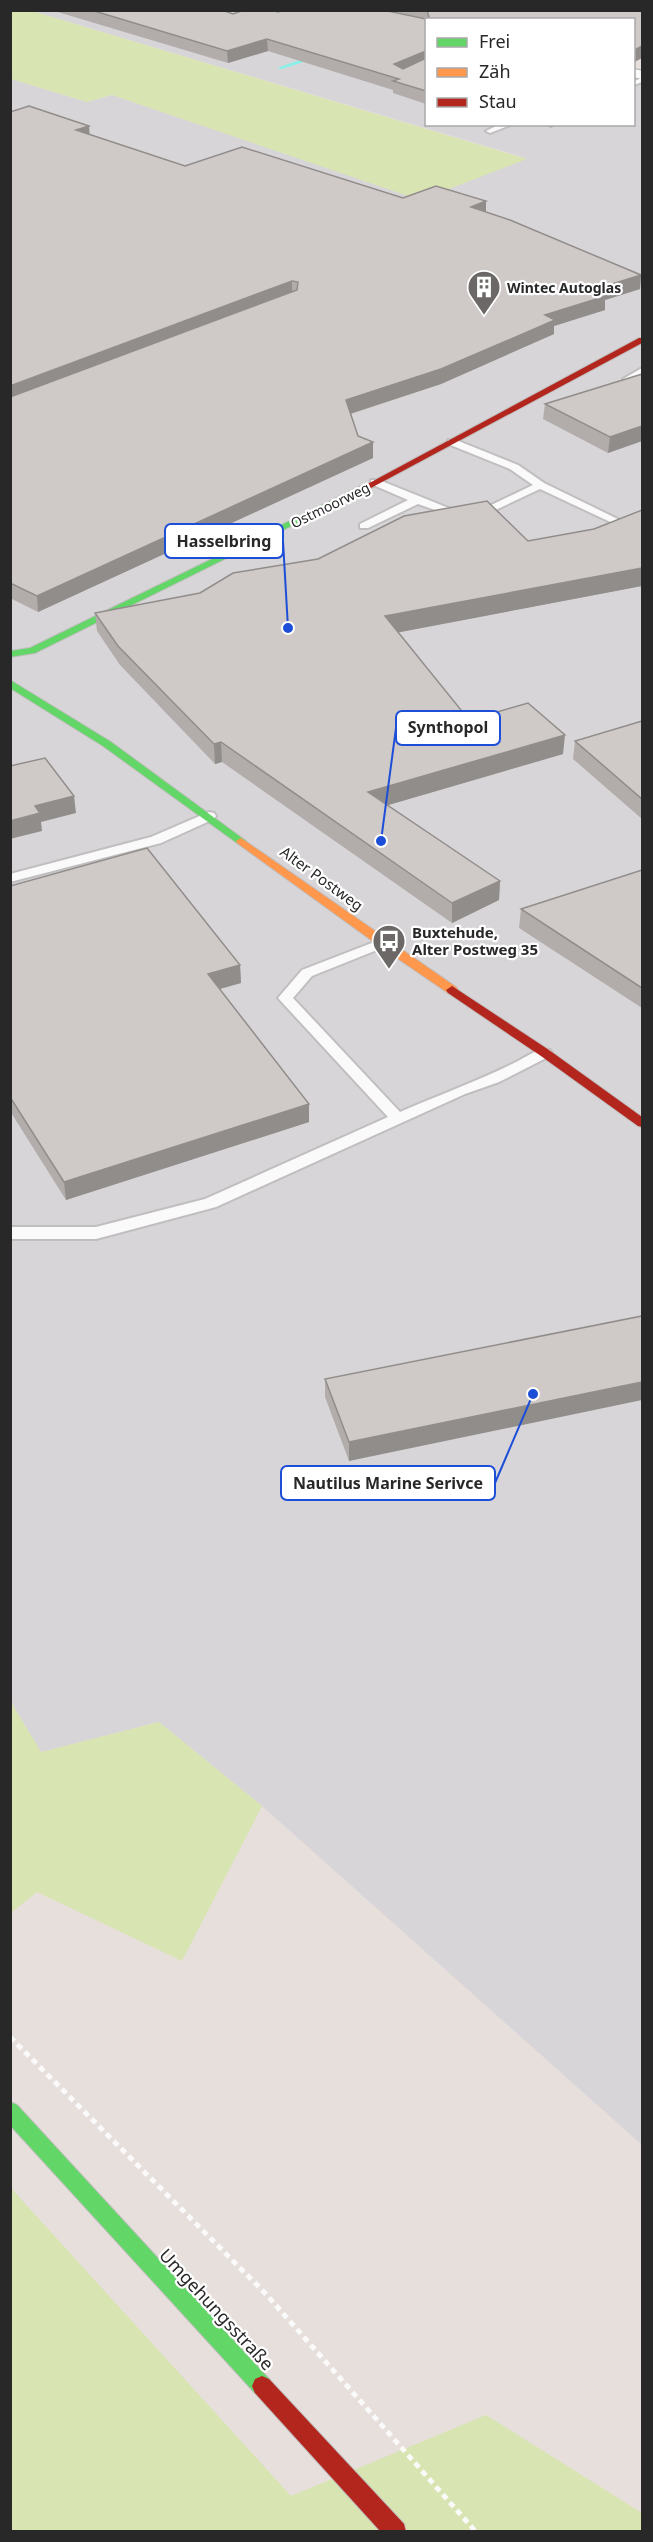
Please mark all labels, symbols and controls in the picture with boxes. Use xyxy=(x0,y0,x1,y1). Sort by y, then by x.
legend xyxy=(425,18,635,126)
text: Frei xyxy=(479,29,510,53)
text: Zäh xyxy=(479,59,511,83)
text: Stau xyxy=(479,89,517,113)
building icon: Wintec Autoglas xyxy=(466,269,502,316)
place label: Wintec Autoglas xyxy=(507,278,621,297)
street label: Ostmoorweg xyxy=(287,478,373,532)
callout: Hasselbring xyxy=(165,524,283,558)
text: Hasselbring xyxy=(177,530,271,552)
callout: Synthopol xyxy=(396,711,500,745)
text: Synthopol xyxy=(408,716,488,738)
street label: Alter Postweg xyxy=(277,841,367,915)
place label: Buxtehude, Alter Postweg 35 xyxy=(412,922,538,959)
bus stop icon: Buxtehude, Alter Postweg 35 xyxy=(371,923,407,970)
callout: Nautilus Marine Serivce xyxy=(281,1466,495,1500)
text: Nautilus Marine Serivce xyxy=(293,1472,483,1494)
street label: Umgehungsstraße xyxy=(154,2243,280,2375)

